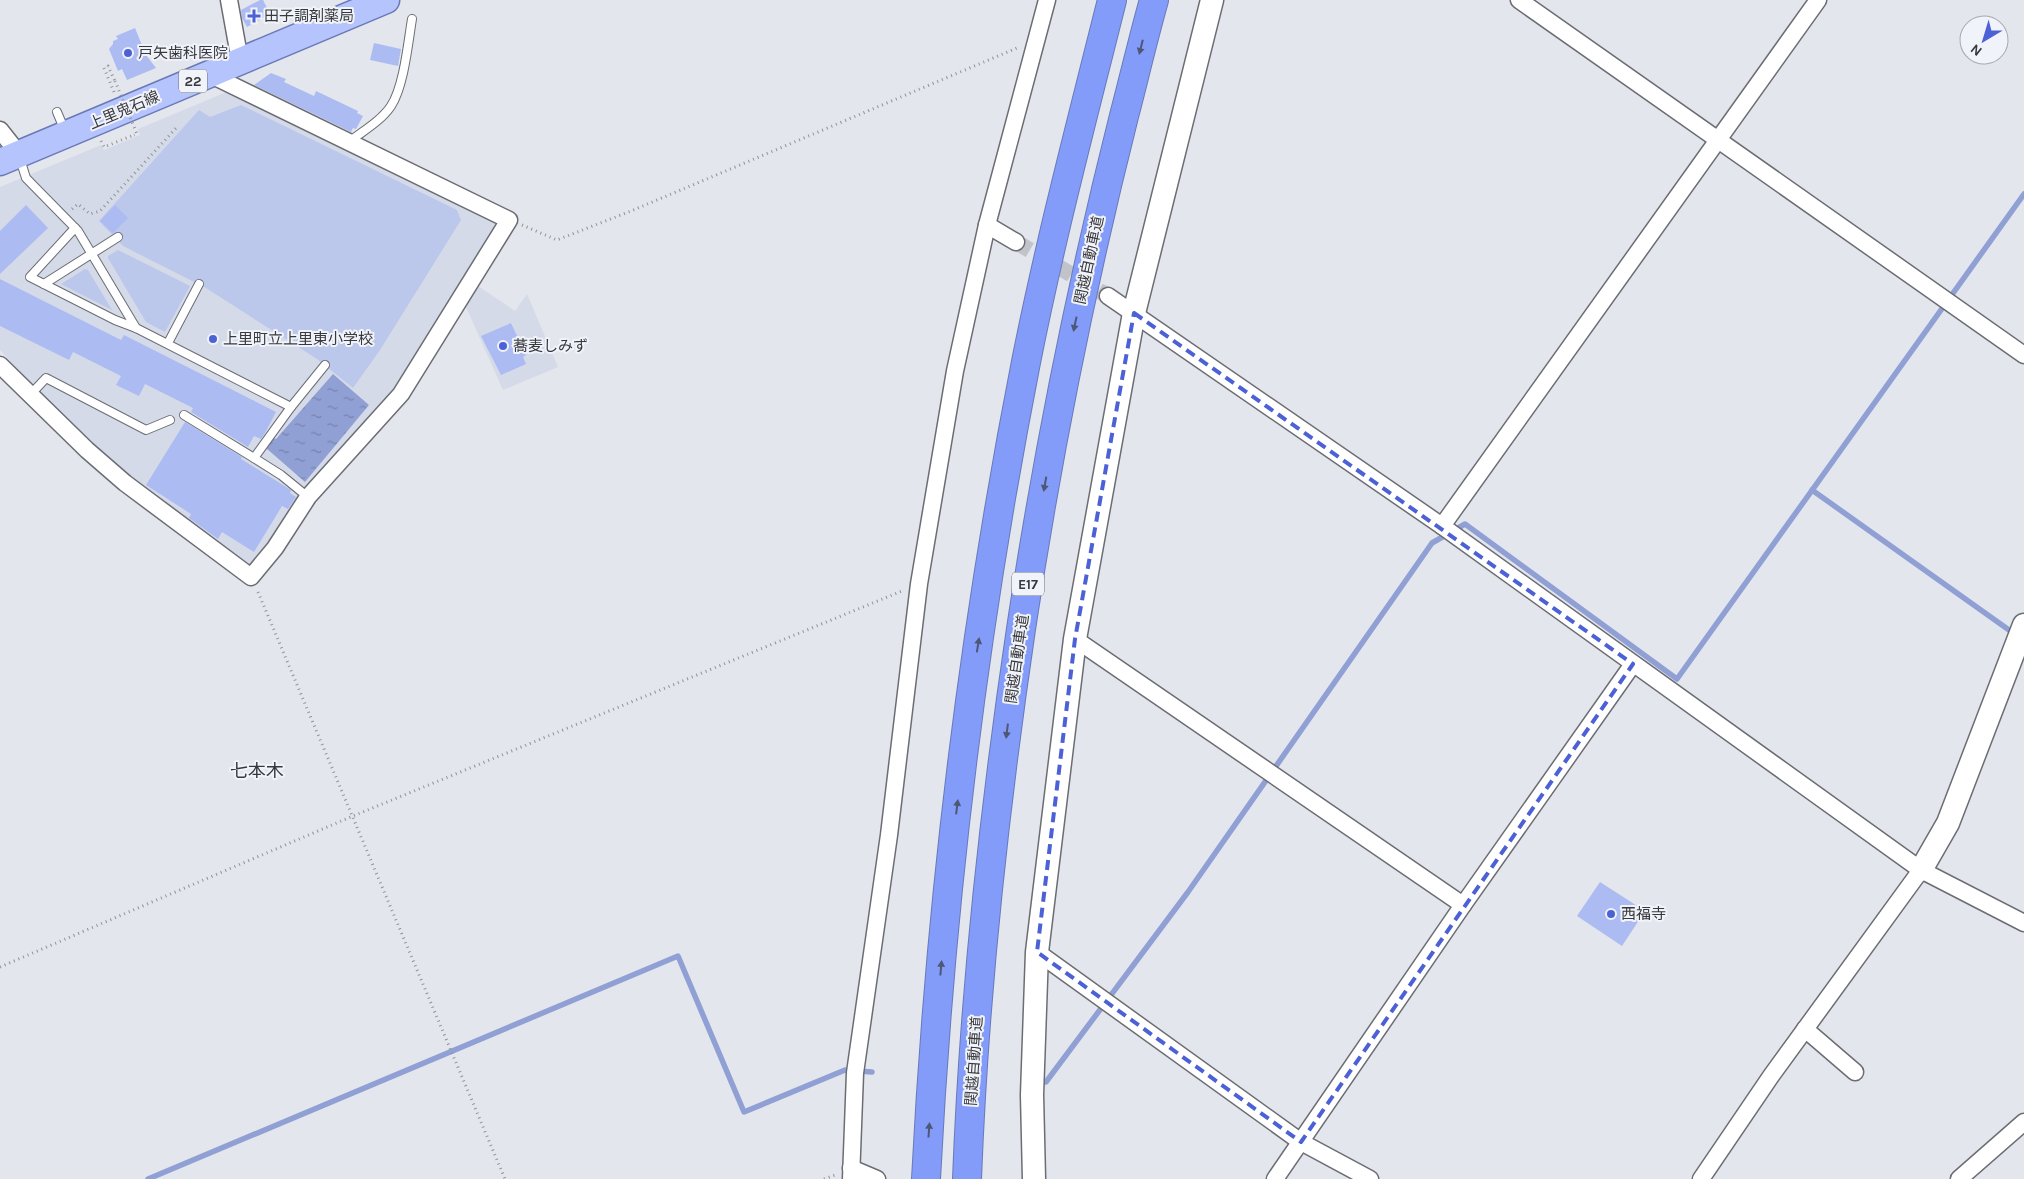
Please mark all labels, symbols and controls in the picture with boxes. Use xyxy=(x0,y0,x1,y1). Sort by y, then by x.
place label: 田子調剤薬局 xyxy=(264,7,354,25)
marker: 田子調剤薬局 xyxy=(248,10,260,22)
north arrow xyxy=(1959,15,2009,65)
one-way arrow xyxy=(1137,40,1145,55)
text: N xyxy=(1967,40,1985,60)
place label: 戸矢歯科医院 xyxy=(138,44,228,62)
marker: 戸矢歯科医院 xyxy=(122,47,134,59)
road number: 22 xyxy=(179,70,207,92)
street label: 上里鬼石線 xyxy=(86,87,162,133)
street label: 関越自動車道 xyxy=(1071,214,1107,306)
one-way arrow xyxy=(1071,317,1079,333)
place label: 上里町立上里東小学校 xyxy=(223,330,373,348)
marker: 上里町立上里東小学校 xyxy=(207,333,219,345)
place label: 蕎麦しみず xyxy=(513,337,588,355)
marker: 蕎麦しみず xyxy=(497,340,509,352)
one-way arrow xyxy=(1040,476,1048,492)
road number: E17 xyxy=(1012,572,1044,596)
street label: 関越自動車道 xyxy=(1002,613,1032,705)
one-way arrow xyxy=(974,637,982,653)
one-way arrow xyxy=(1002,723,1010,739)
district label: 七本木 xyxy=(230,760,284,782)
one-way arrow xyxy=(953,798,961,814)
place label: 西福寺 xyxy=(1621,905,1666,923)
marker: 西福寺 xyxy=(1605,908,1617,920)
one-way arrow xyxy=(937,960,945,976)
street label: 関越自動車道 xyxy=(962,1015,986,1107)
one-way arrow xyxy=(925,1122,933,1138)

